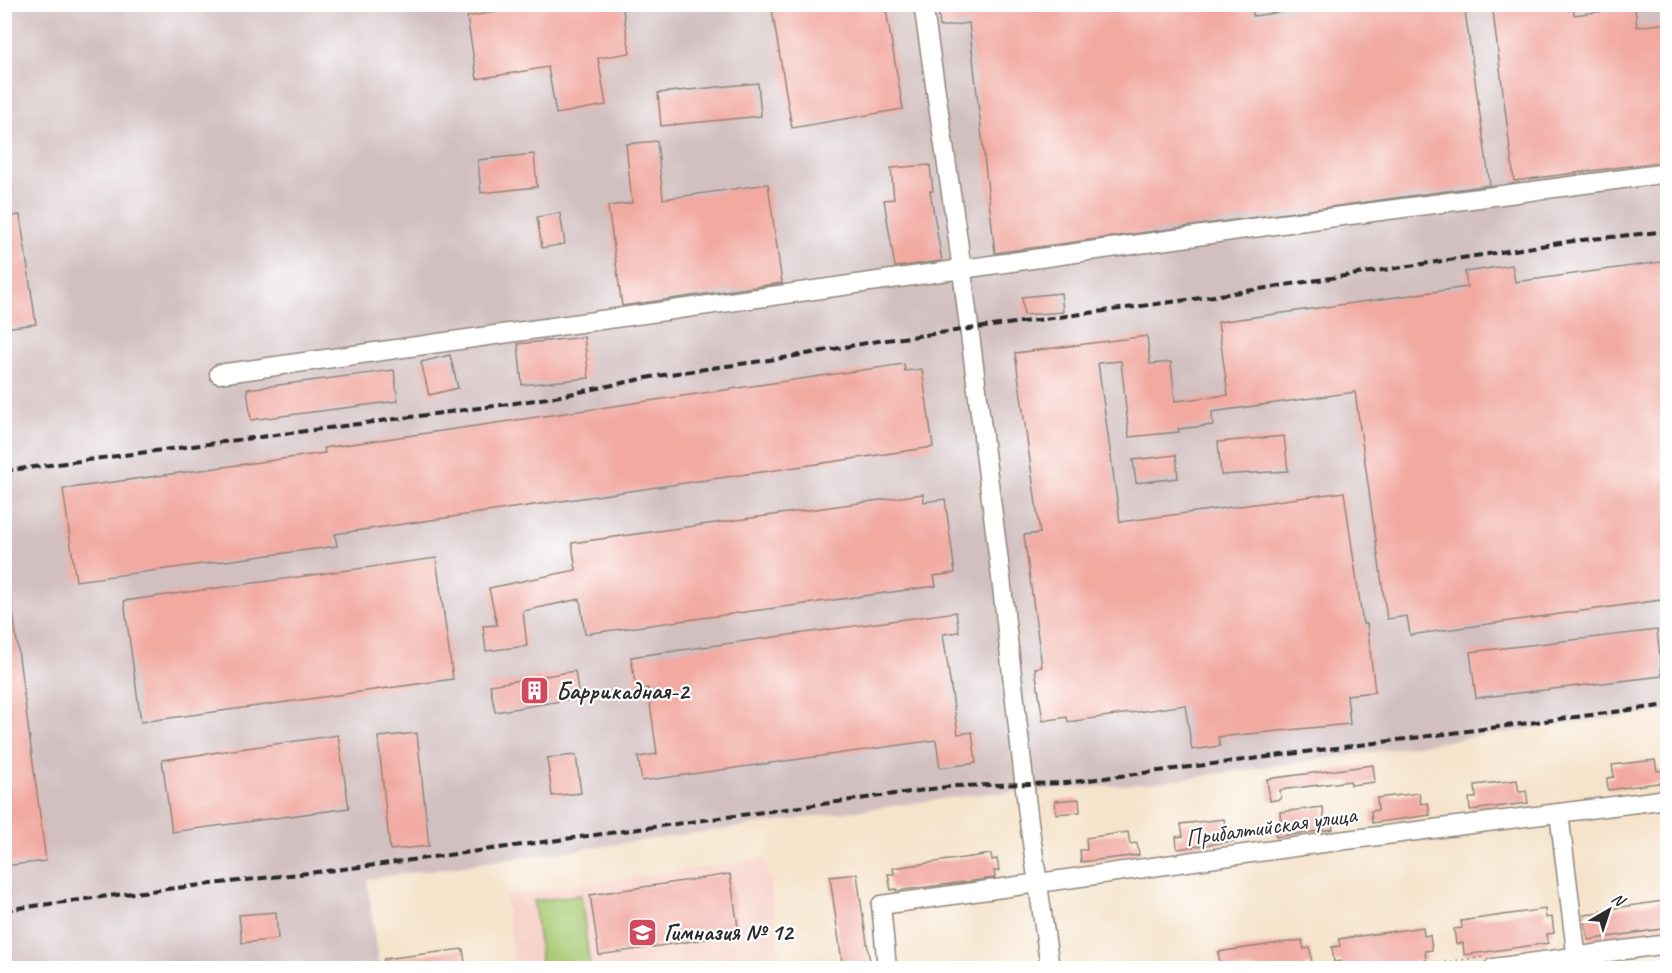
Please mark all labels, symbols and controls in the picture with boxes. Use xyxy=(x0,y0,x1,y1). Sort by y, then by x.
building icon: Баррикадная-2 xyxy=(519,675,551,707)
place label: Баррикадная-2 xyxy=(556,676,691,706)
street label: Прибалтийская улица xyxy=(1184,799,1360,853)
north arrow xyxy=(1579,880,1639,940)
text: N xyxy=(1608,888,1630,912)
school or university icon: Гимназия № 12 xyxy=(627,916,659,948)
place label: Гимназия № 12 xyxy=(664,917,795,947)

